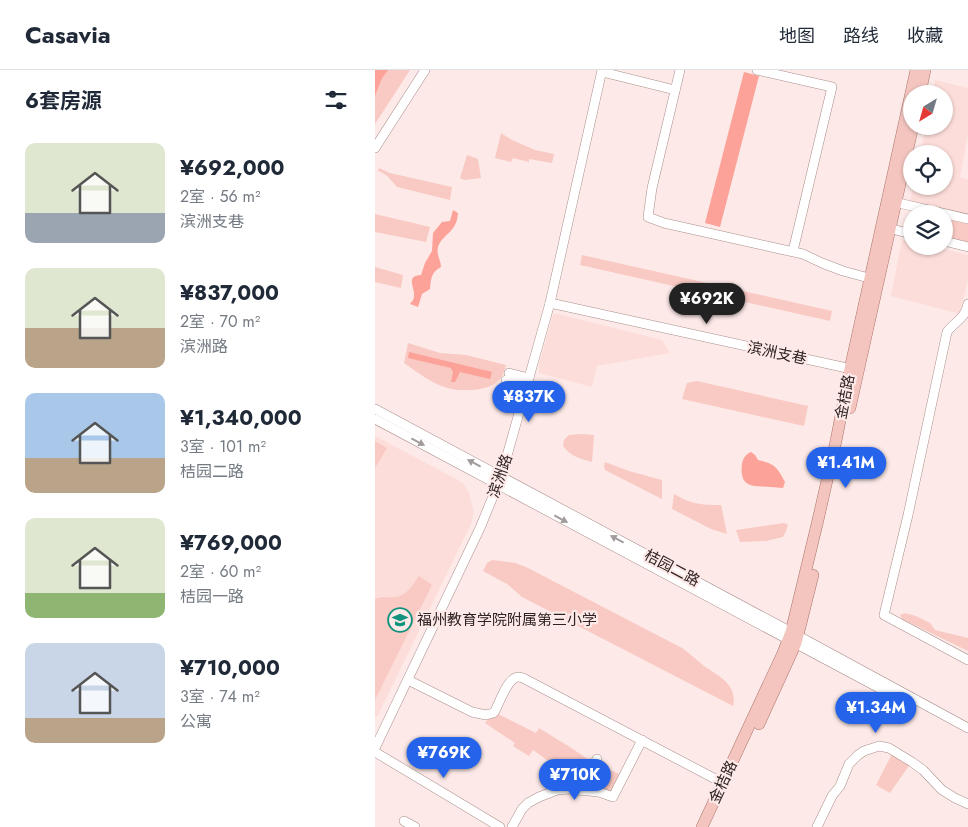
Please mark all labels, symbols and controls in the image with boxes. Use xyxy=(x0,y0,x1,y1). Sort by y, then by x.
text: Casavia xyxy=(25,17,111,52)
text: 地图 xyxy=(779,23,815,49)
text: 路线 xyxy=(843,23,879,49)
text: 收藏 xyxy=(907,23,943,49)
north arrow xyxy=(903,85,953,135)
map controls xyxy=(903,85,953,255)
text: 6套房源 xyxy=(25,86,102,116)
icon: filters xyxy=(322,86,350,114)
button: locate xyxy=(903,145,953,195)
text: ¥692,000 xyxy=(180,153,284,183)
icon: home xyxy=(65,163,125,223)
text: 2室 · 56 m² xyxy=(180,185,261,208)
button: layers xyxy=(903,205,953,255)
text: 滨洲支巷 xyxy=(180,210,244,233)
text: ¥837,000 xyxy=(180,278,279,308)
pin: ¥692K xyxy=(672,282,742,325)
text: ¥692K xyxy=(680,287,734,310)
icon: home xyxy=(65,288,125,348)
text: 2室 · 70 m² xyxy=(180,310,260,333)
text: 滨洲路 xyxy=(180,335,228,358)
street label: 滨洲支巷 xyxy=(745,336,809,370)
street label: 金桔路 xyxy=(830,373,860,421)
pin: ¥837K xyxy=(494,380,564,423)
text: ¥837K xyxy=(503,385,555,408)
text: ¥1,340,000 xyxy=(180,403,302,433)
icon: home xyxy=(65,413,125,473)
text: 3室 · 101 m² xyxy=(180,435,266,458)
one-way arrow xyxy=(411,438,425,447)
pin: ¥1.41M xyxy=(805,446,887,489)
street label: 滨洲路 xyxy=(482,451,518,501)
text: ¥1.41M xyxy=(817,451,875,474)
one-way arrow xyxy=(467,458,480,467)
text: 桔园二路 xyxy=(180,460,244,483)
one-way arrow xyxy=(554,515,569,523)
text: ¥769,000 xyxy=(180,528,282,558)
one-way arrow xyxy=(610,535,624,543)
icon: home xyxy=(65,538,125,598)
street label: 桔园二路 xyxy=(640,544,704,592)
text: 2室 · 60 m² xyxy=(180,560,261,583)
text: 桔园一路 xyxy=(180,585,244,608)
school or university icon: 福州教育学院附属第三小学 xyxy=(387,607,413,633)
place label: 福州教育学院附属第三小学 xyxy=(417,609,597,631)
text: ¥710,000 xyxy=(180,653,280,683)
icon: home xyxy=(65,663,125,723)
text: 3室 · 74 m² xyxy=(180,685,260,708)
pin: ¥1.34M xyxy=(835,692,917,734)
text: ¥1.34M xyxy=(846,696,906,719)
text: 公寓 xyxy=(180,710,212,733)
pin: ¥769K xyxy=(409,736,479,779)
text: ¥769K xyxy=(418,741,470,764)
street label: 金桔路 xyxy=(704,757,742,807)
pin: ¥710K xyxy=(540,758,610,801)
text: ¥710K xyxy=(550,763,600,786)

